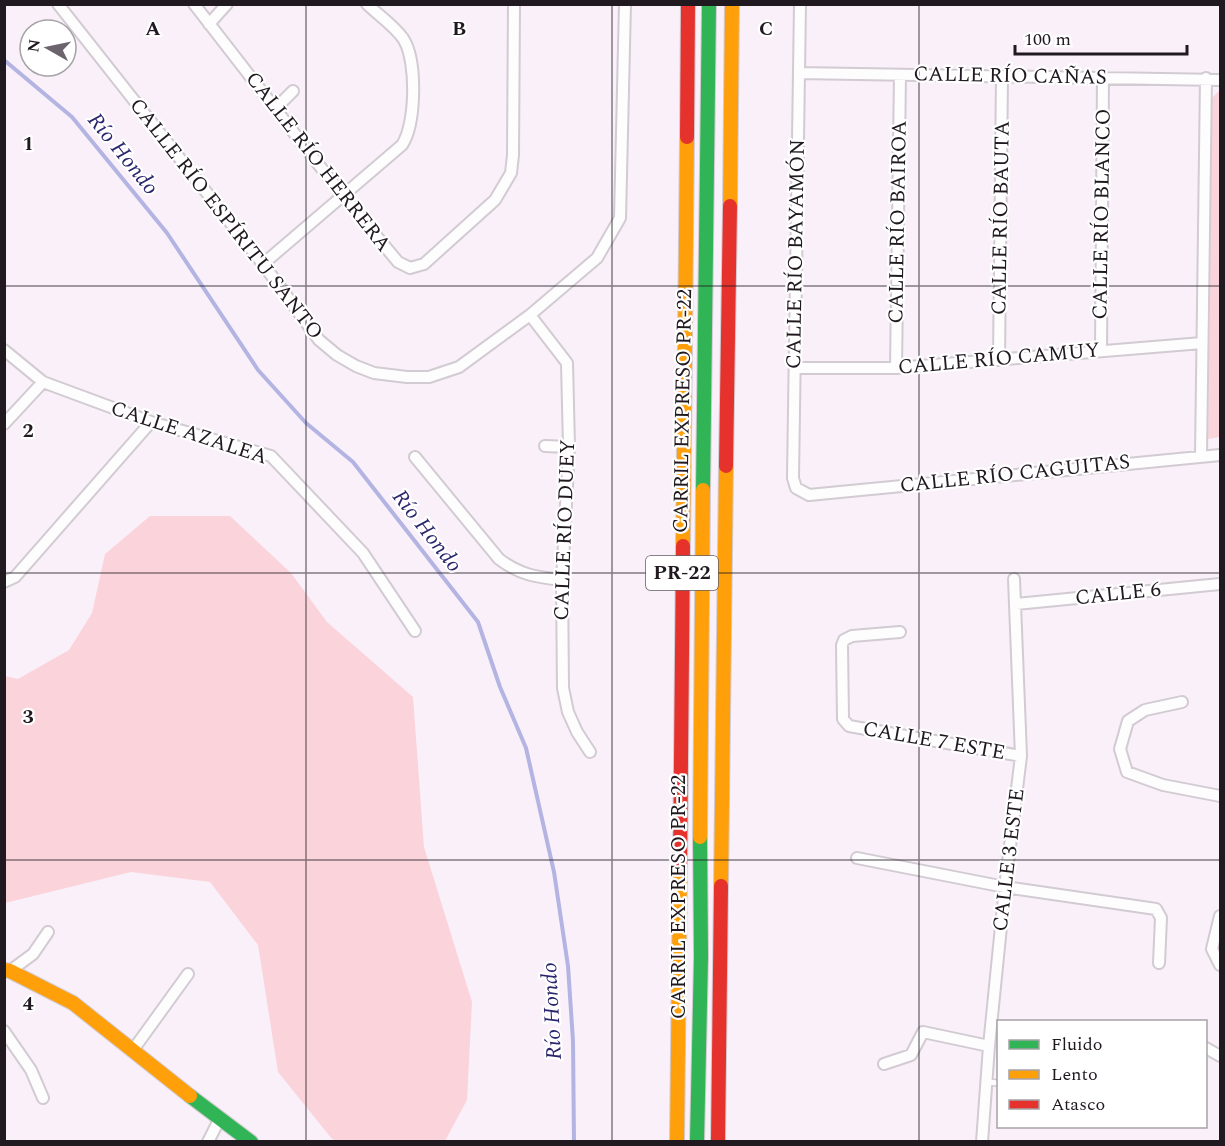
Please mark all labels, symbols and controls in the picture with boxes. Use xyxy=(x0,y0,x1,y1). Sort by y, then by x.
text: A xyxy=(145,14,161,44)
text: B xyxy=(452,14,466,44)
text: C xyxy=(759,14,773,44)
north arrow xyxy=(18,18,78,78)
scale bar xyxy=(1015,18,1188,56)
text: 100 m xyxy=(1024,26,1071,53)
text: N xyxy=(21,37,47,54)
street label: CALLE RÍO CAÑAS xyxy=(913,58,1107,94)
street label: CALLE RÍO HERRERA xyxy=(237,65,399,259)
street label: CALLE RÍO ESPÍRITU SANTO xyxy=(121,91,331,347)
water label: Río Hondo xyxy=(79,106,167,202)
street label: CALLE RÍO BLANCO xyxy=(1084,108,1120,320)
street label: CALLE RÍO BAIROA xyxy=(880,120,916,324)
street label: CALLE RÍO BAUTA xyxy=(983,120,1019,316)
text: 1 xyxy=(22,129,34,159)
street label: CALLE RÍO BAYAMÓN xyxy=(778,139,814,369)
street label: CARRIL EXPRESO PR-22 xyxy=(665,289,701,533)
street label: CALLE RÍO CAMUY xyxy=(897,334,1101,384)
street label: CALLE AZALEA xyxy=(106,393,272,474)
text: 2 xyxy=(22,416,34,446)
street label: CALLE RÍO DUEY xyxy=(546,439,584,621)
street label: CALLE RÍO CAGUITAS xyxy=(898,446,1132,502)
water label: Río Hondo xyxy=(384,482,470,580)
road number: PR-22 xyxy=(646,556,718,590)
street label: CALLE 6 xyxy=(1073,574,1163,614)
text: 3 xyxy=(22,702,34,732)
street label: CALLE 7 ESTE xyxy=(860,713,1008,769)
street label: CARRIL EXPRESO PR-22 xyxy=(663,775,695,1019)
street label: CALLE 3 ESTE xyxy=(984,787,1034,933)
water label: Río Hondo xyxy=(533,961,571,1061)
text: 4 xyxy=(22,989,34,1019)
legend xyxy=(997,1020,1207,1128)
text: Fluido xyxy=(1051,1031,1103,1058)
text: Lento xyxy=(1051,1061,1098,1088)
text: Atasco xyxy=(1051,1091,1105,1118)

